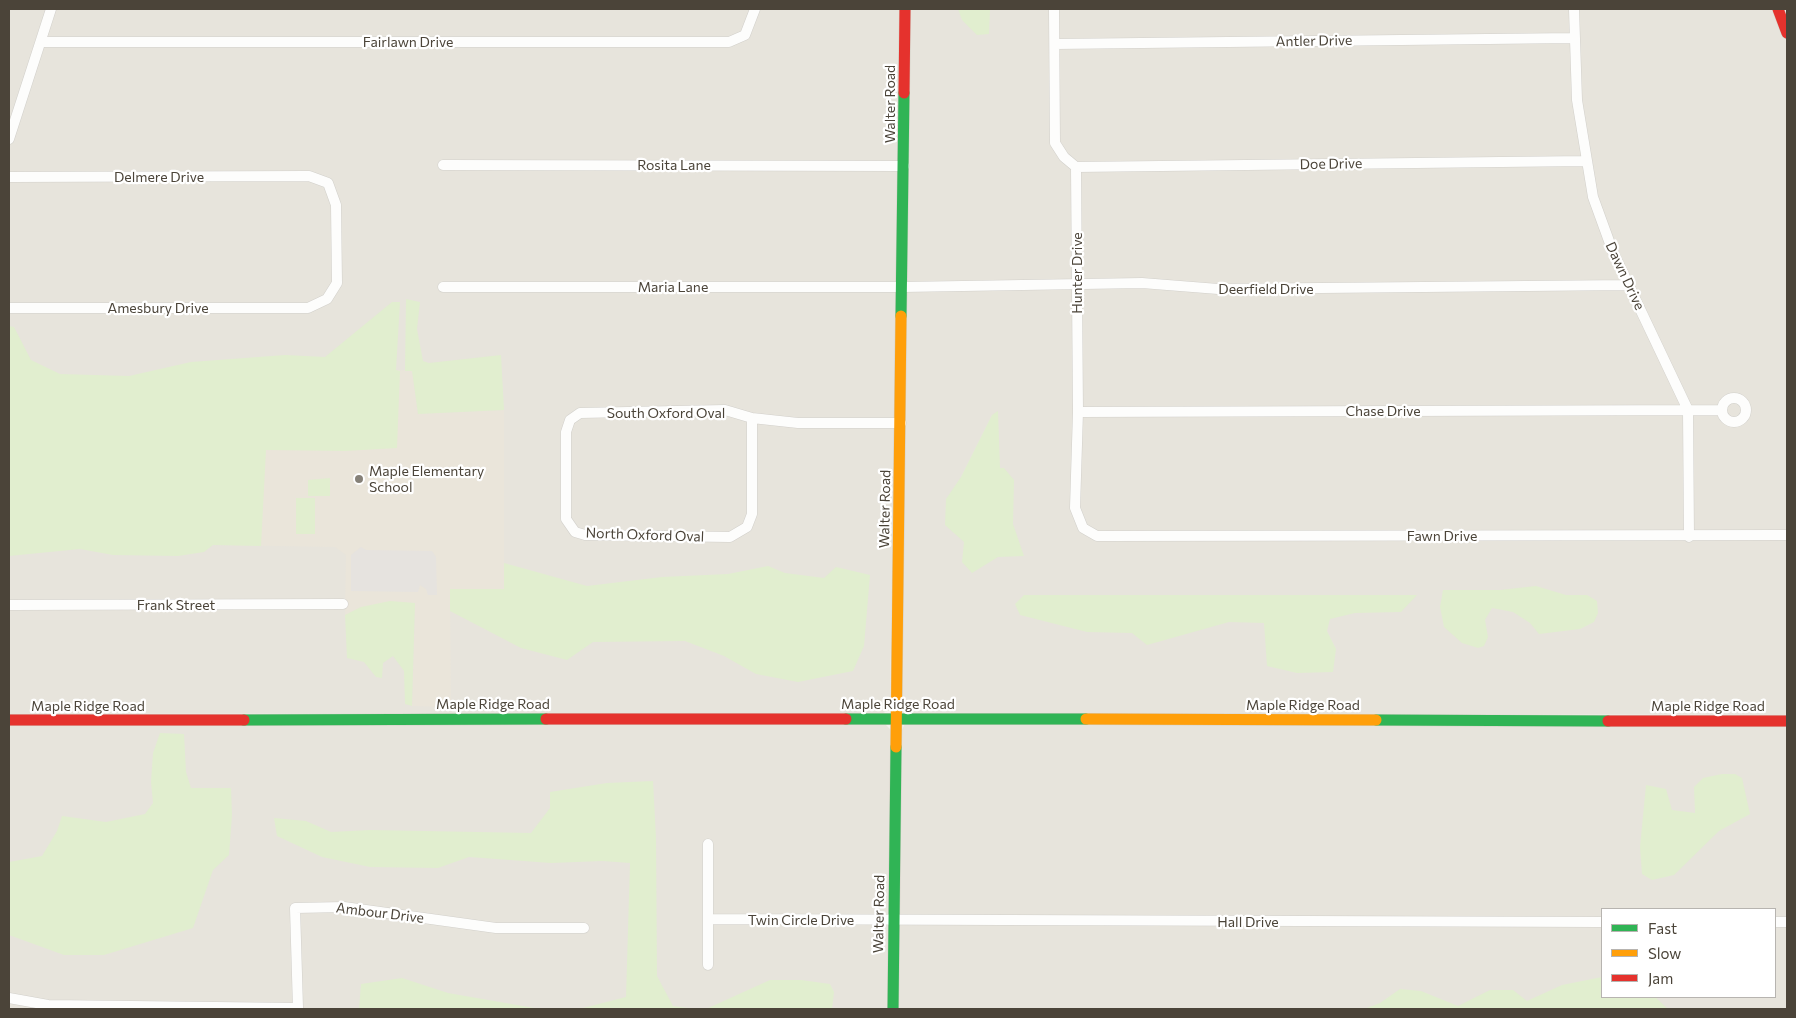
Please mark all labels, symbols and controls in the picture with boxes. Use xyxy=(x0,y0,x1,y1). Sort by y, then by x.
street label: Antler Drive xyxy=(1276,32,1352,50)
street label: Fairlawn Drive xyxy=(363,34,453,50)
street label: Walter Road xyxy=(882,65,898,143)
street label: Doe Drive xyxy=(1300,155,1362,173)
street label: Rosita Lane xyxy=(637,157,711,173)
street label: Delmere Drive xyxy=(114,169,204,185)
street label: Hunter Drive xyxy=(1069,232,1085,314)
street label: Dawn Drive xyxy=(1602,239,1648,313)
street label: Maria Lane xyxy=(638,279,708,295)
street label: Deerfield Drive xyxy=(1218,281,1314,297)
street label: Amesbury Drive xyxy=(107,300,209,316)
street label: Chase Drive xyxy=(1345,403,1421,419)
street label: South Oxford Oval xyxy=(607,405,725,421)
place label: Maple Elementary School xyxy=(369,463,484,496)
street label: Walter Road xyxy=(876,470,894,548)
marker: Maple Elementary School xyxy=(353,473,365,485)
street label: North Oxford Oval xyxy=(585,525,705,545)
street label: Fawn Drive xyxy=(1407,528,1477,544)
street label: Frank Street xyxy=(137,597,215,613)
street label: Maple Ridge Road xyxy=(436,696,550,712)
street label: Maple Ridge Road xyxy=(841,696,955,712)
street label: Maple Ridge Road xyxy=(1246,697,1360,713)
street label: Maple Ridge Road xyxy=(31,698,145,714)
street label: Maple Ridge Road xyxy=(1651,698,1765,714)
street label: Walter Road xyxy=(870,875,888,953)
street label: Ambour Drive xyxy=(335,899,425,927)
legend xyxy=(1601,908,1776,998)
street label: Twin Circle Drive xyxy=(748,912,854,928)
street label: Hall Drive xyxy=(1217,914,1279,930)
text: Fast xyxy=(1648,919,1677,937)
text: Slow xyxy=(1648,944,1681,962)
text: Jam xyxy=(1648,969,1673,987)

